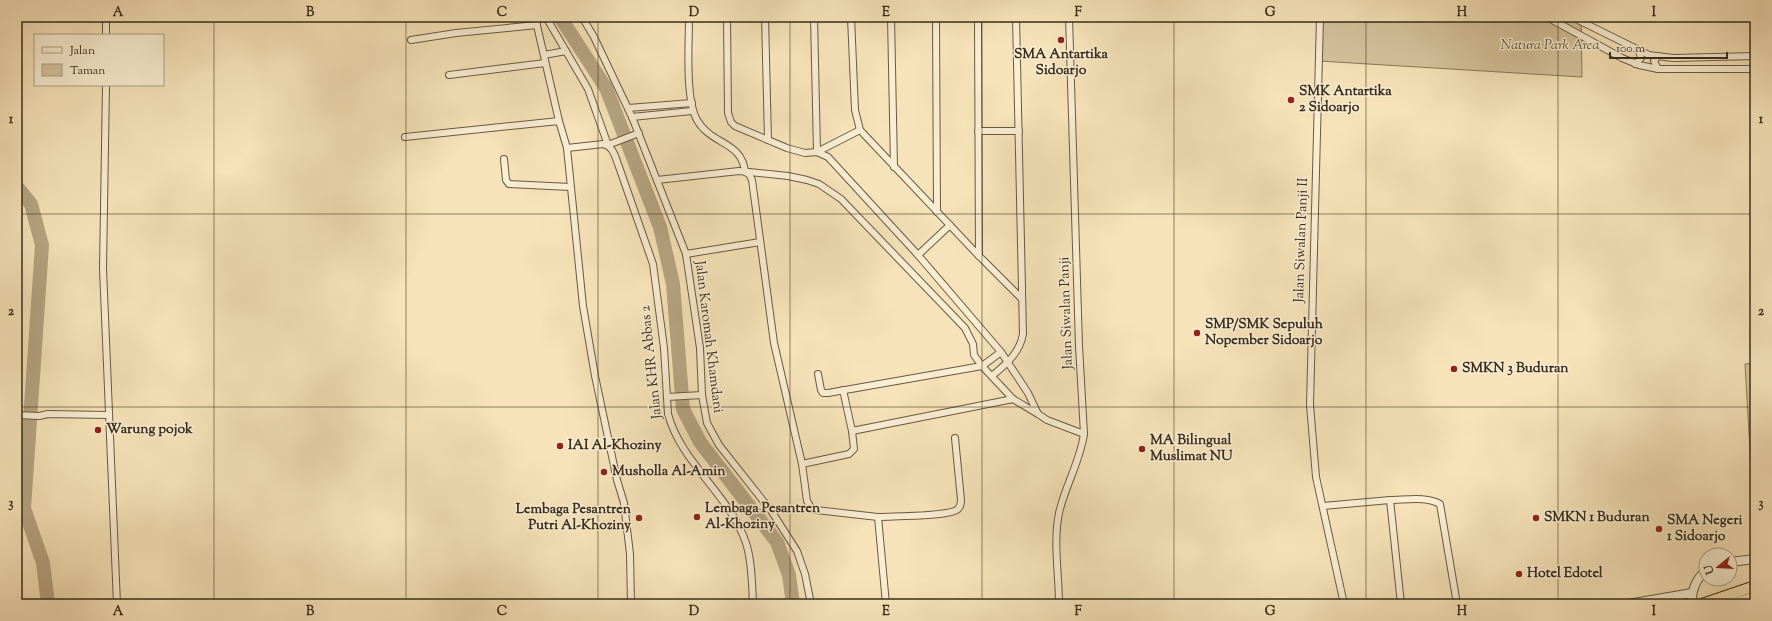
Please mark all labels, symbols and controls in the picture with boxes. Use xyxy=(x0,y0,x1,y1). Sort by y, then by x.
text: A xyxy=(113,4,124,22)
text: B xyxy=(306,4,315,22)
text: C xyxy=(497,4,507,22)
text: D xyxy=(689,4,699,22)
text: E xyxy=(882,4,890,22)
text: F xyxy=(1074,4,1082,22)
text: G xyxy=(1265,4,1276,22)
text: H xyxy=(1457,4,1468,22)
text: I xyxy=(1652,4,1657,22)
legend xyxy=(34,34,164,86)
scale bar xyxy=(1610,34,1727,60)
marker: SMA Antartika Sidoarjo xyxy=(1056,35,1066,45)
park label: Natura Park Area xyxy=(1500,36,1600,56)
text: 100 m xyxy=(1616,40,1645,58)
text: Jalan xyxy=(69,42,95,60)
place label: SMA Antartika Sidoarjo xyxy=(1014,45,1109,81)
text: Taman xyxy=(70,62,105,80)
place label: SMK Antartika 2 Sidoarjo xyxy=(1299,82,1392,118)
marker: SMK Antartika 2 Sidoarjo xyxy=(1286,95,1296,105)
text: 1 xyxy=(9,111,14,129)
text: 1 xyxy=(1759,111,1764,129)
street label: Jalan Siwalan Panji II xyxy=(1290,177,1314,304)
street label: Jalan Siwalan Panji xyxy=(1055,256,1079,371)
street label: Jalan Karomah Khamdani xyxy=(689,259,727,414)
text: 2 xyxy=(8,303,15,321)
text: 2 xyxy=(1758,303,1765,321)
street label: Jalan KHR Abbas 2 xyxy=(636,304,668,421)
place label: SMP/SMK Sepuluh Nopember Sidoarjo xyxy=(1205,315,1324,351)
marker: SMP/SMK Sepuluh Nopember Sidoarjo xyxy=(1192,328,1202,338)
place label: SMKN 3 Buduran xyxy=(1462,359,1569,379)
marker: SMKN 3 Buduran xyxy=(1449,364,1459,374)
place label: Warung pojok xyxy=(106,420,193,440)
marker: Warung pojok xyxy=(93,425,103,435)
place label: MA Bilingual Muslimat NU xyxy=(1150,431,1233,467)
place label: IAI Al-Khoziny xyxy=(568,436,661,456)
marker: IAI Al-Khoziny xyxy=(555,441,565,451)
marker: MA Bilingual Muslimat NU xyxy=(1137,444,1147,454)
place label: Musholla Al-Amin xyxy=(612,462,726,482)
marker: Musholla Al-Amin xyxy=(599,467,609,477)
text: 3 xyxy=(8,495,14,513)
text: 3 xyxy=(1758,495,1764,513)
place label: Lembaga Pesantren Al-Khoziny xyxy=(705,499,821,535)
place label: Lembaga Pesantren Putri Al-Khoziny xyxy=(516,500,632,536)
place label: SMKN 1 Buduran xyxy=(1544,508,1650,528)
place label: SMA Negeri 1 Sidoarjo xyxy=(1667,511,1742,547)
marker: Lembaga Pesantren Al-Khoziny xyxy=(692,512,702,522)
marker: Lembaga Pesantren Putri Al-Khoziny xyxy=(634,513,644,523)
marker: SMKN 1 Buduran xyxy=(1531,513,1541,523)
marker: SMA Negeri 1 Sidoarjo xyxy=(1654,524,1664,534)
north arrow xyxy=(1698,547,1738,587)
text: U xyxy=(1700,563,1719,577)
place label: Hotel Edotel xyxy=(1527,564,1603,584)
marker: Hotel Edotel xyxy=(1514,569,1524,579)
text: A xyxy=(113,603,124,621)
text: B xyxy=(306,603,315,621)
text: C xyxy=(497,603,507,621)
text: D xyxy=(689,603,699,621)
text: E xyxy=(882,603,890,621)
text: F xyxy=(1074,603,1082,621)
text: G xyxy=(1265,603,1276,621)
text: H xyxy=(1457,603,1468,621)
text: I xyxy=(1652,603,1657,621)

